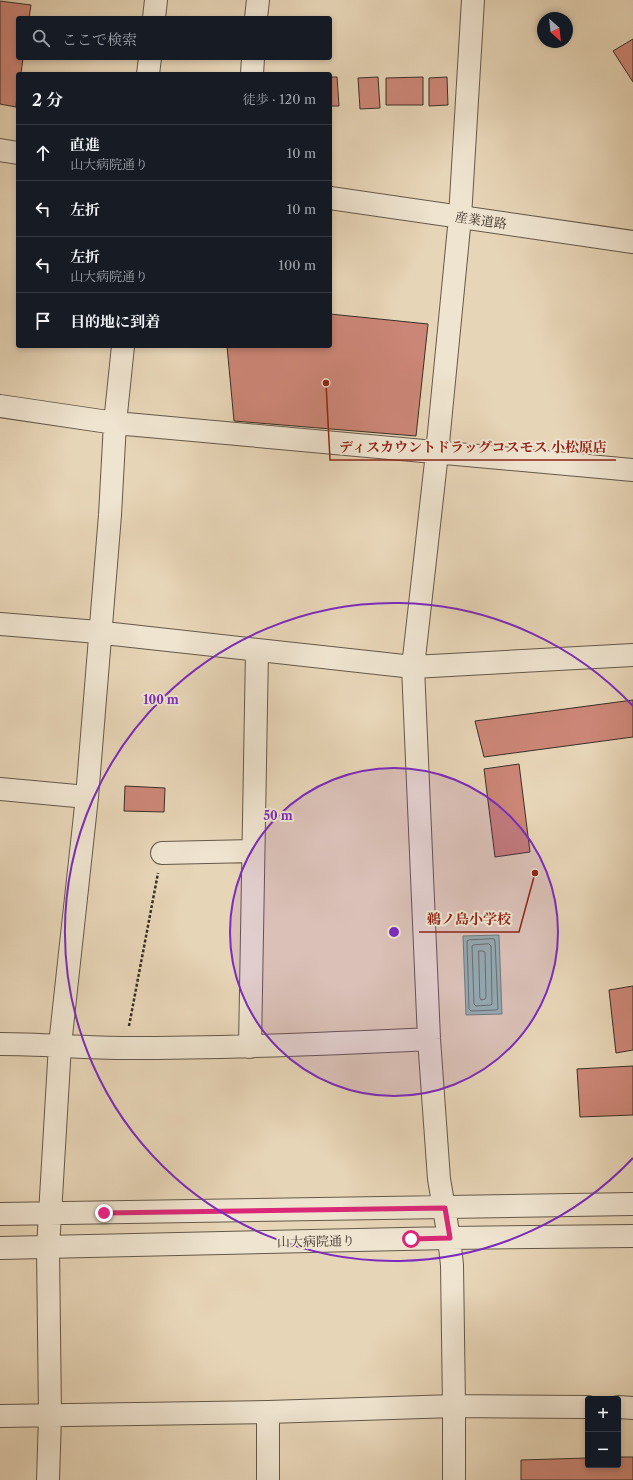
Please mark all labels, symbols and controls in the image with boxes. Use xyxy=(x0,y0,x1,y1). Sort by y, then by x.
north arrow xyxy=(537,12,573,48)
search box xyxy=(16,16,332,60)
icon: search xyxy=(30,27,52,49)
text: ここで検索 xyxy=(62,30,137,49)
text: 2 分 xyxy=(32,90,63,110)
text: 徒歩 · 120 m xyxy=(243,91,316,107)
text: 直進 xyxy=(70,135,100,154)
icon: ahead xyxy=(32,142,54,164)
text: 10 m xyxy=(287,145,316,161)
text: 山大病院通り xyxy=(70,156,148,172)
icon: left xyxy=(32,198,54,220)
text: 左折 xyxy=(70,200,100,219)
text: 10 m xyxy=(287,201,316,217)
street label: 産業道路 xyxy=(454,208,508,232)
text: 左折 xyxy=(70,247,100,266)
icon: left xyxy=(32,254,54,276)
text: 100 m xyxy=(278,257,316,273)
text: 山大病院通り xyxy=(70,268,148,284)
icon: arrive xyxy=(32,310,54,332)
text: 目的地に到着 xyxy=(70,312,160,331)
callout: ディスカウントドラッグコスモス 小松原店 xyxy=(330,434,616,460)
text: ディスカウントドラッグコスモス 小松原店 xyxy=(339,438,607,456)
text: 100 m xyxy=(143,692,179,707)
text: 50 m xyxy=(263,808,293,823)
callout: 鵜ノ島小学校 xyxy=(419,906,519,932)
text: 鵜ノ島小学校 xyxy=(427,910,511,928)
centre of rings xyxy=(387,925,401,939)
route end xyxy=(95,1204,113,1222)
route start xyxy=(402,1230,420,1248)
street label: 山大病院通り xyxy=(277,1232,355,1250)
map controls xyxy=(585,1396,621,1468)
button: + xyxy=(585,1396,621,1432)
button: − xyxy=(585,1432,621,1468)

